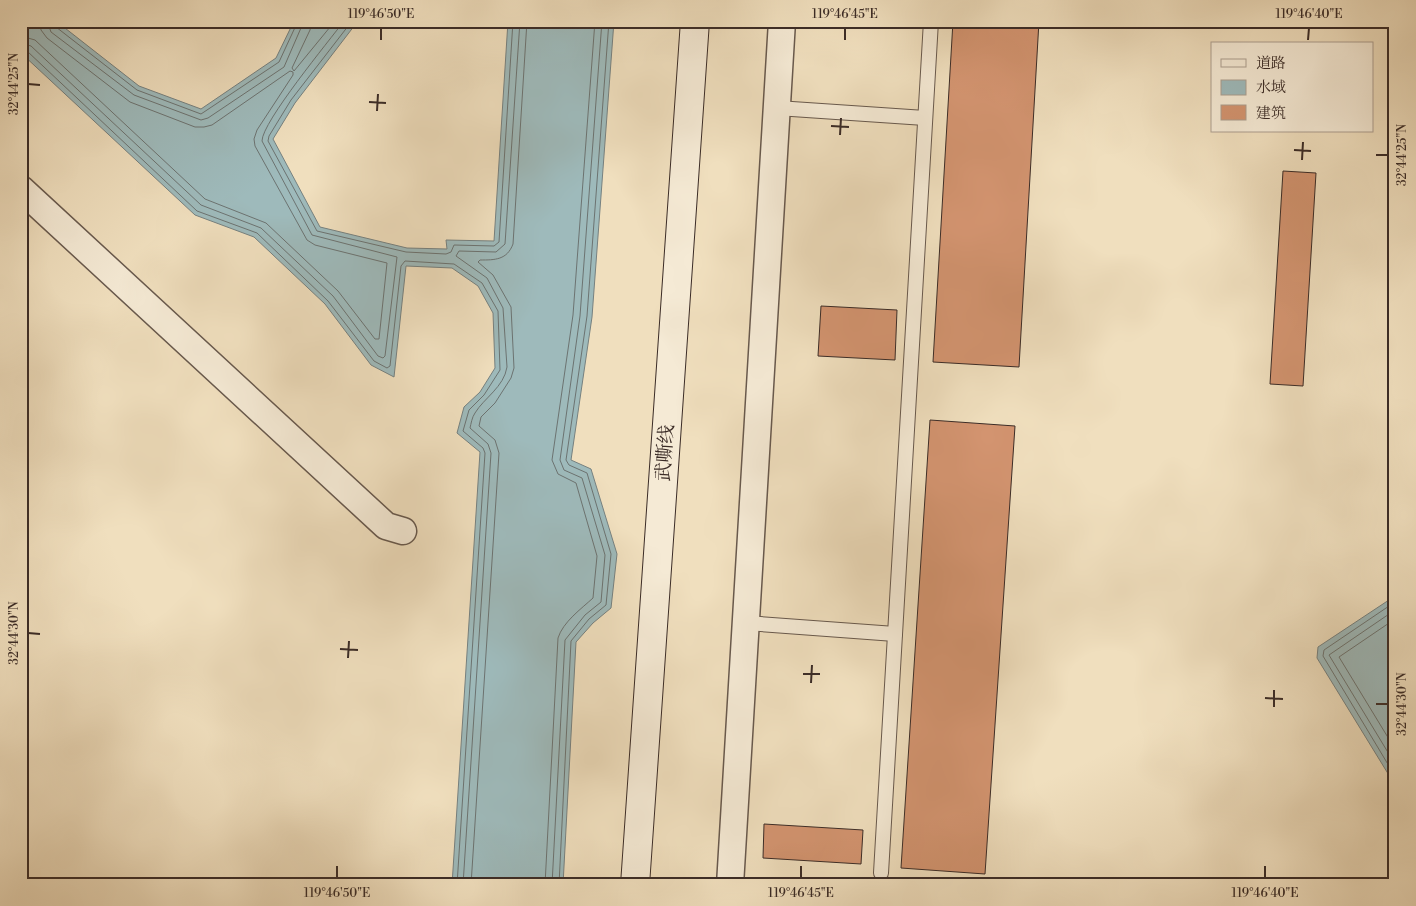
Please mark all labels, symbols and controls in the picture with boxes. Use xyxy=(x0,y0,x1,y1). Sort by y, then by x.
text: 119°46'50"E xyxy=(348,7,414,22)
text: 119°46'45"E xyxy=(812,7,878,22)
text: 119°46'40"E xyxy=(1275,7,1343,22)
legend xyxy=(1211,42,1374,132)
text: 32°44'25"N xyxy=(7,53,22,115)
text: 道路 xyxy=(1256,54,1286,73)
text: 水域 xyxy=(1256,78,1286,97)
text: 建筑 xyxy=(1256,104,1286,123)
text: 32°44'25"N xyxy=(1395,124,1410,186)
street label: 武嘶线 xyxy=(651,424,679,482)
text: 32°44'30"N xyxy=(7,601,22,665)
text: 32°44'30"N xyxy=(1395,672,1410,736)
text: 119°46'50"E xyxy=(304,886,370,901)
text: 119°46'45"E xyxy=(768,886,834,901)
text: 119°46'40"E xyxy=(1231,886,1299,901)

